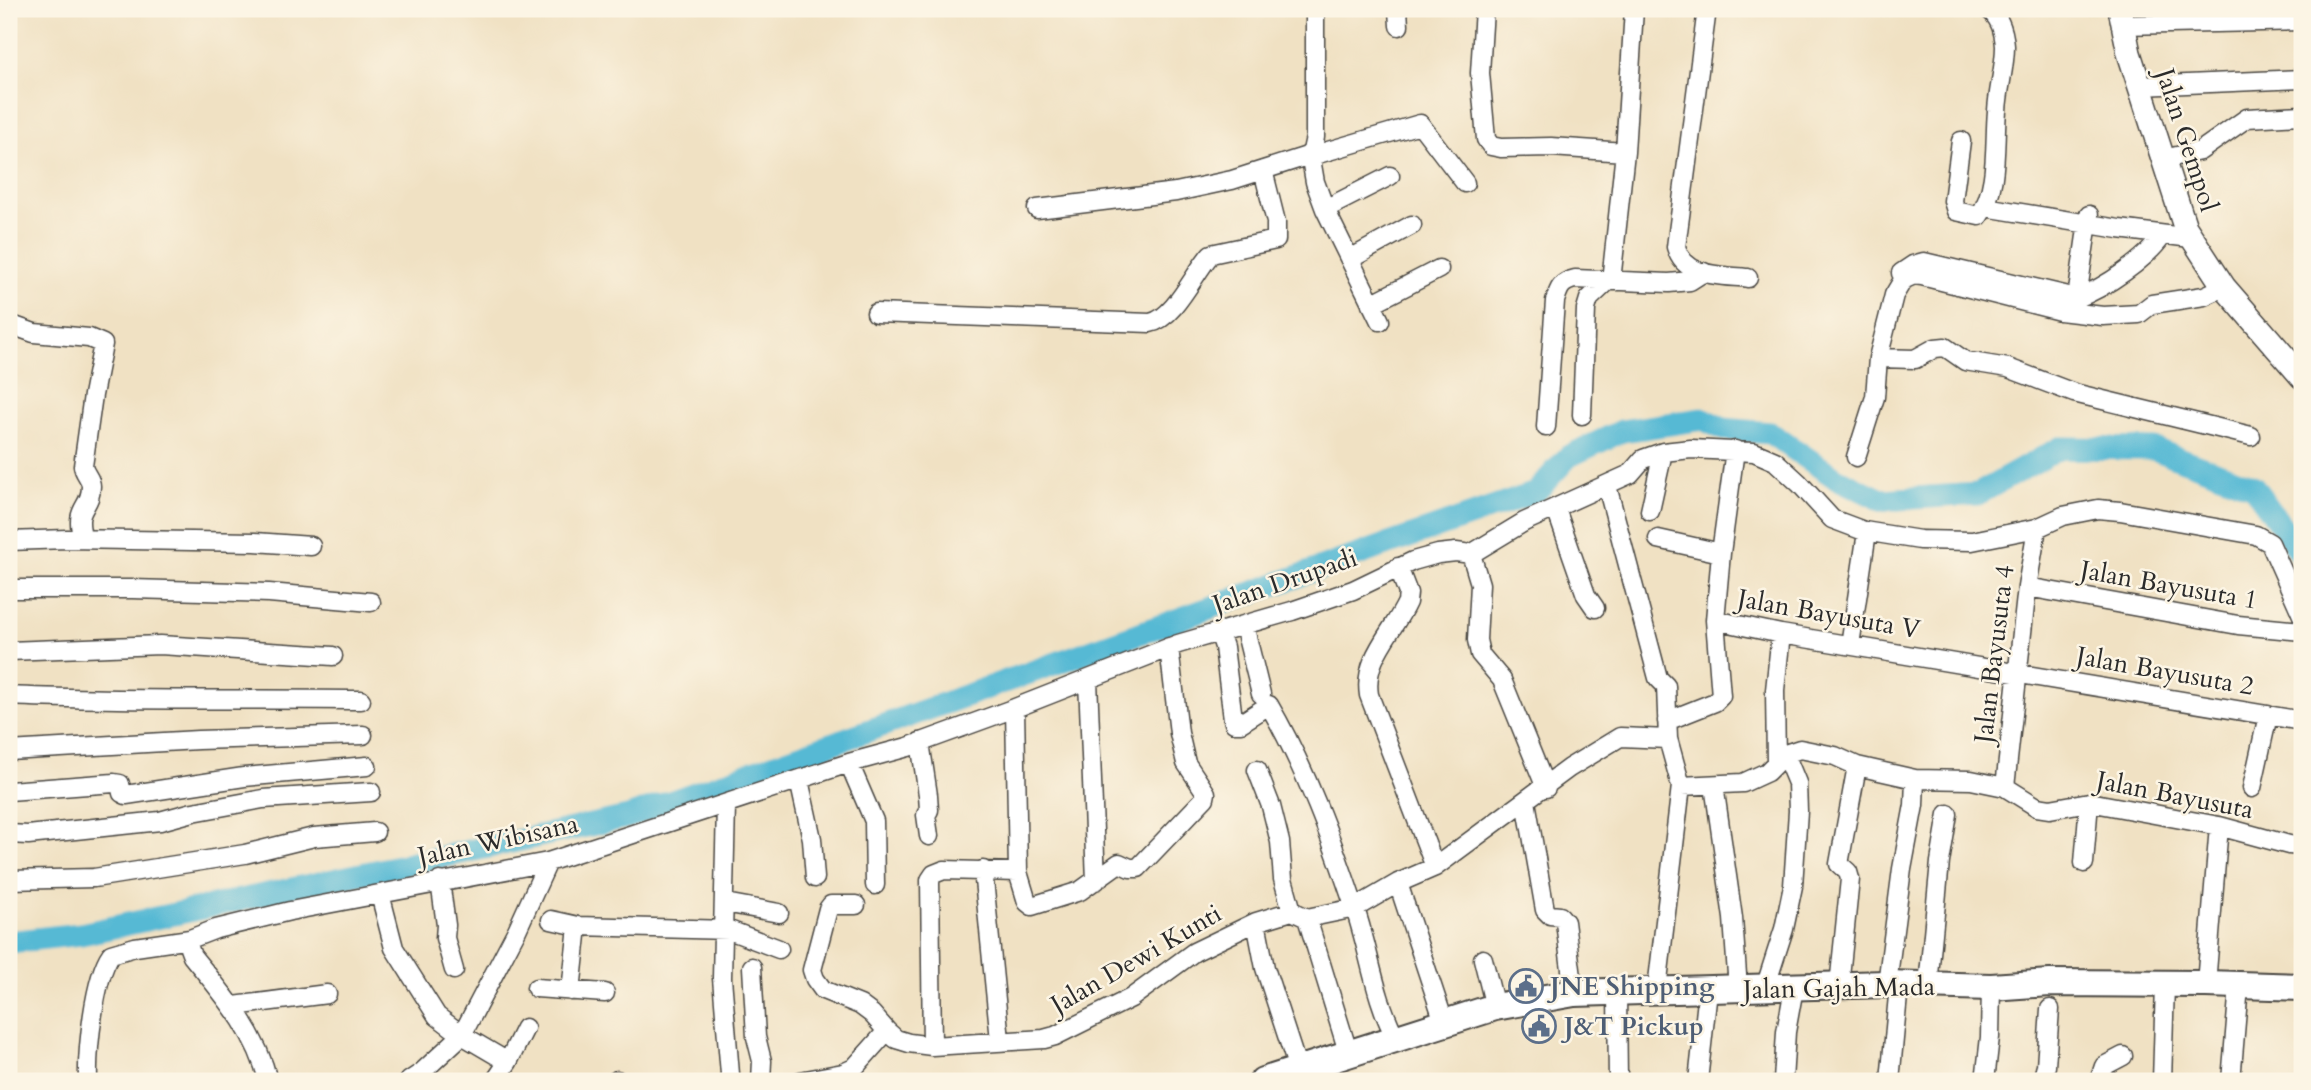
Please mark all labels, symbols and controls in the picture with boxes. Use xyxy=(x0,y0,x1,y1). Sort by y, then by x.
street label: Jalan Gempol xyxy=(2146,60,2227,216)
street label: Jalan Drupadi xyxy=(1204,540,1362,623)
street label: Jalan Bayusuta 1 xyxy=(2074,552,2260,618)
street label: Jalan Bayusuta 4 xyxy=(1965,563,2022,749)
street label: Jalan Bayusuta V xyxy=(1731,580,1924,647)
street label: Jalan Bayusuta 2 xyxy=(2070,638,2256,704)
street label: Jalan Bayusuta xyxy=(2090,762,2256,827)
street label: Jalan Wibisana xyxy=(411,806,581,875)
street label: Jalan Dewi Kunti xyxy=(1041,896,1228,1024)
public building icon: JNE Shipping xyxy=(1507,967,1545,1005)
place label: JNE Shipping xyxy=(1546,969,1715,1004)
street label: Jalan Gajah Mada xyxy=(1739,969,1935,1007)
public building icon: J&T Pickup xyxy=(1520,1007,1558,1045)
place label: J&T Pickup xyxy=(1560,1009,1704,1044)

